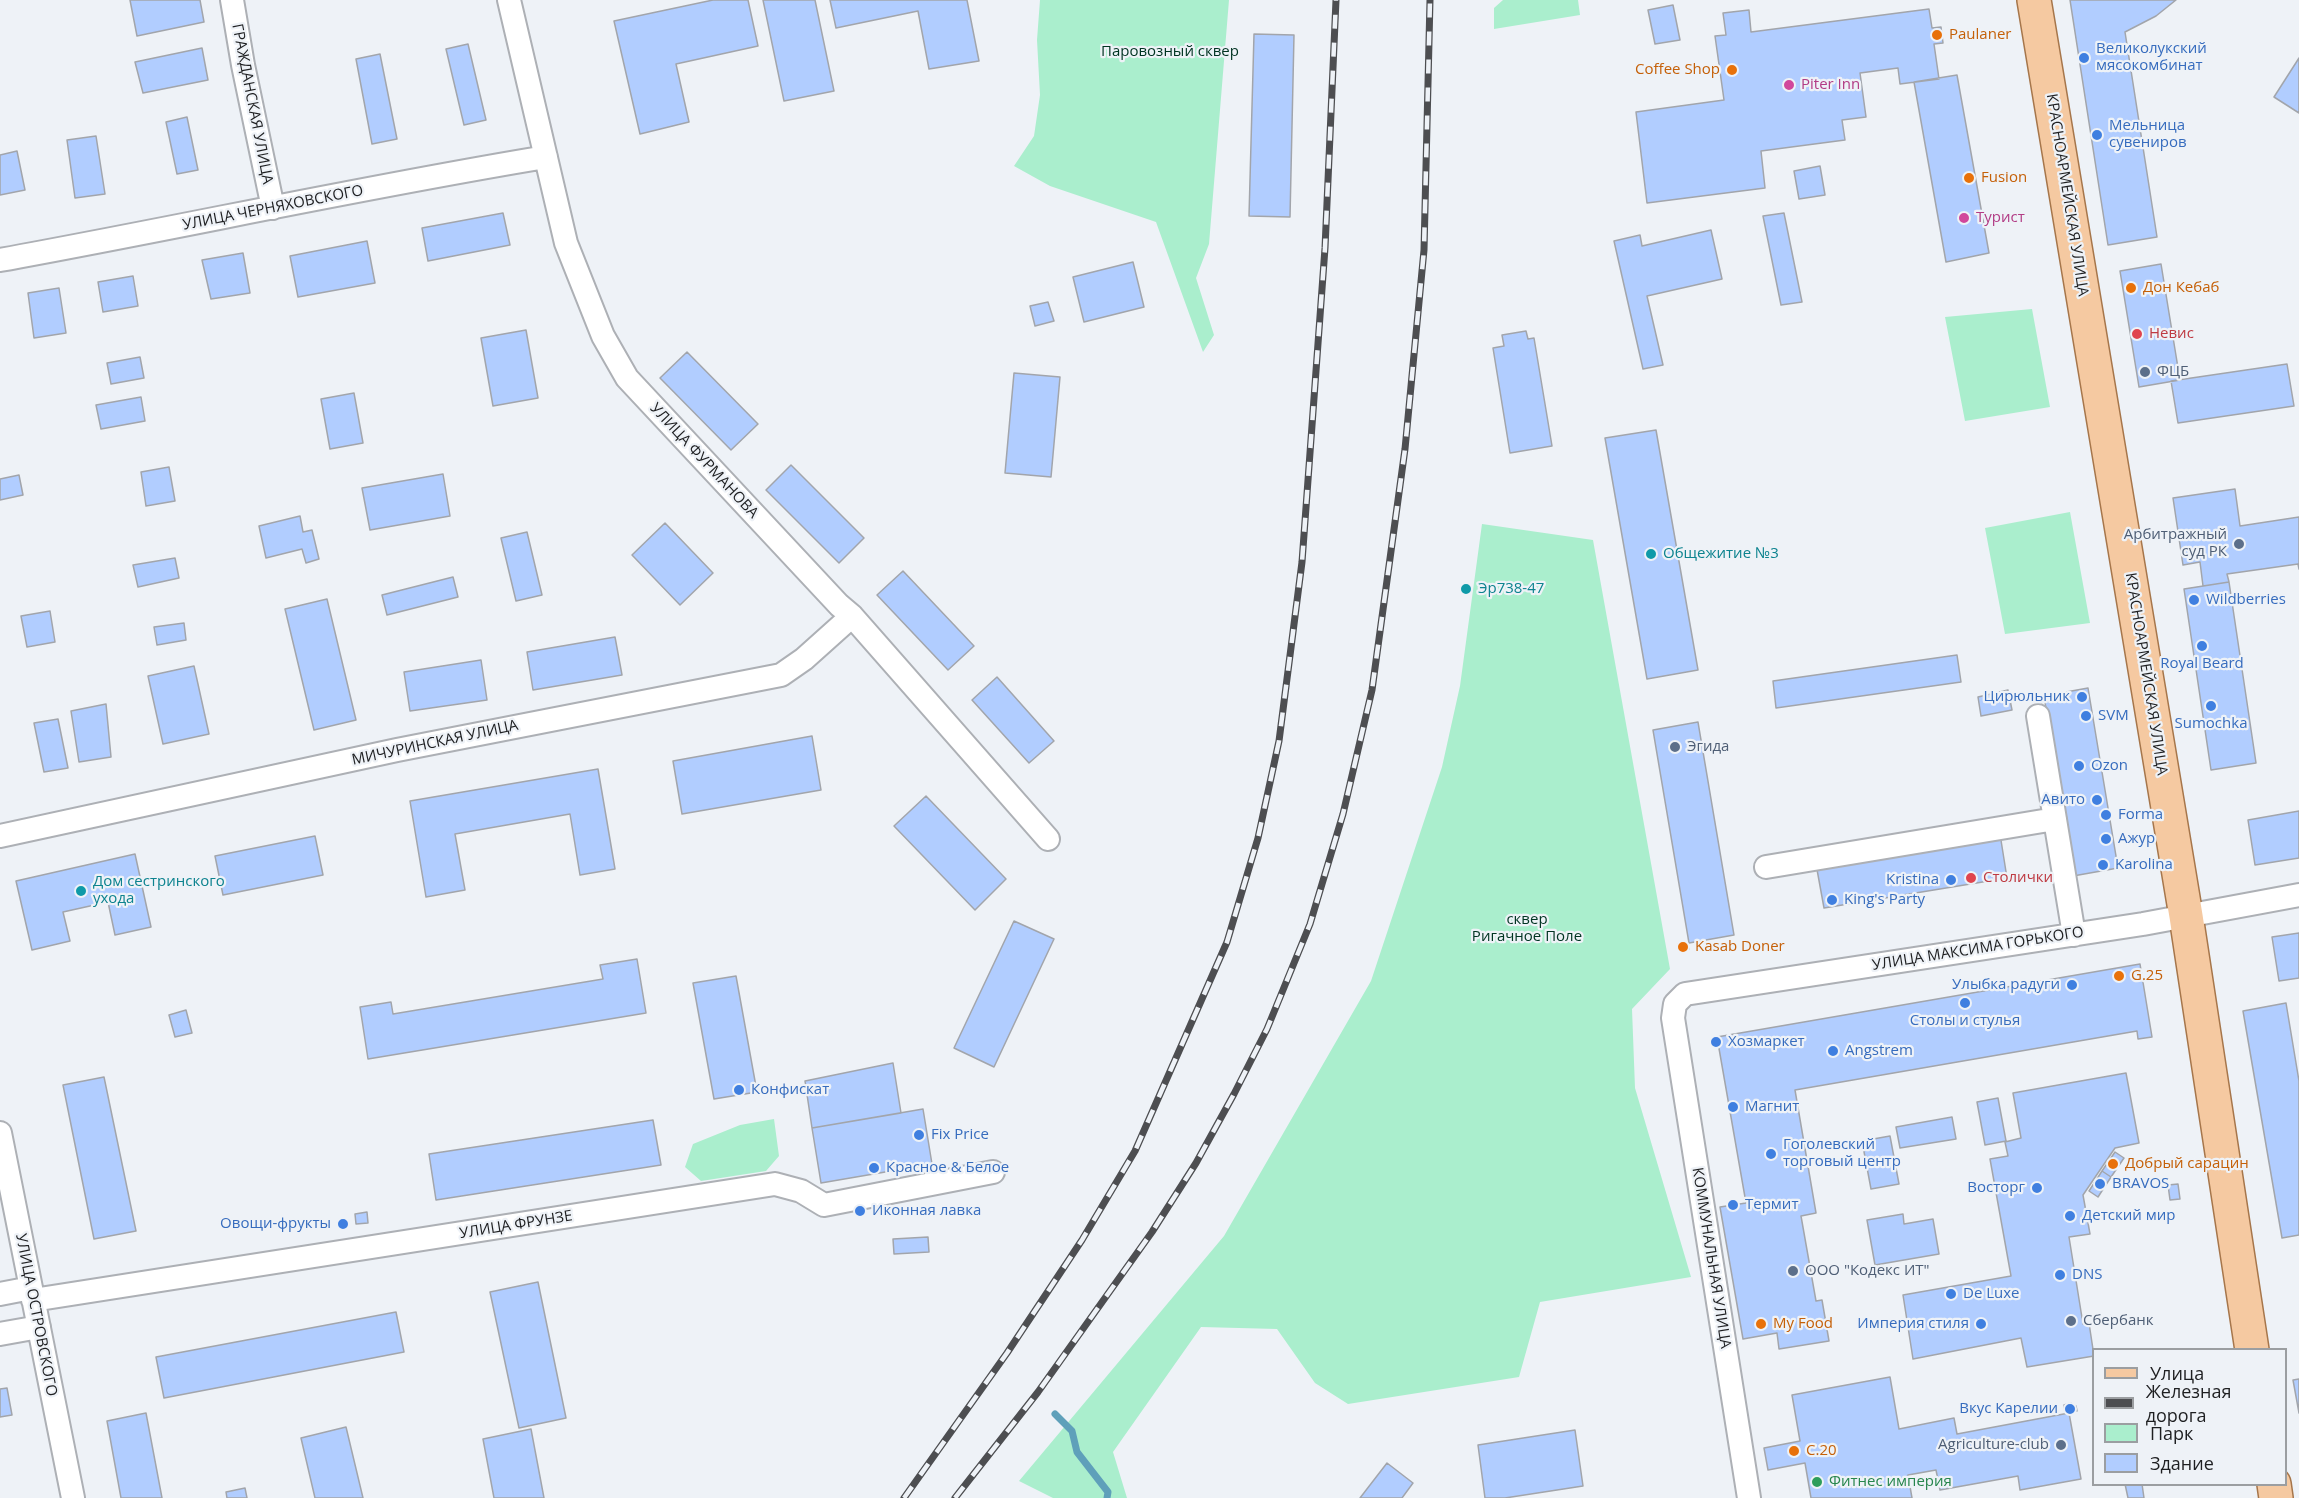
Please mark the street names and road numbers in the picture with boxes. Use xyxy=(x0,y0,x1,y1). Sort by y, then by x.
street label: ГРАЖДАНСКАЯ УЛИЦА xyxy=(228,22,276,186)
street label: КРАСНОАРМЕЙСКАЯ УЛИЦА xyxy=(2042,92,2092,298)
street label: УЛИЦА ЧЕРНЯХОВСКОГО xyxy=(181,182,365,234)
street label: УЛИЦА ФУРМАНОВА xyxy=(646,400,762,522)
street label: КРАСНОАРМЕЙСКАЯ УЛИЦА xyxy=(2121,571,2171,777)
street label: МИЧУРИНСКАЯ УЛИЦА xyxy=(350,717,520,769)
street label: УЛИЦА МАКСИМА ГОРЬКОГО xyxy=(1871,923,2085,975)
street label: КОММУНАЛЬНАЯ УЛИЦА xyxy=(1688,1166,1734,1350)
street label: УЛИЦА ФРУНЗЕ xyxy=(458,1207,574,1243)
street label: УЛИЦА ОСТРОВСКОГО xyxy=(11,1232,61,1398)

